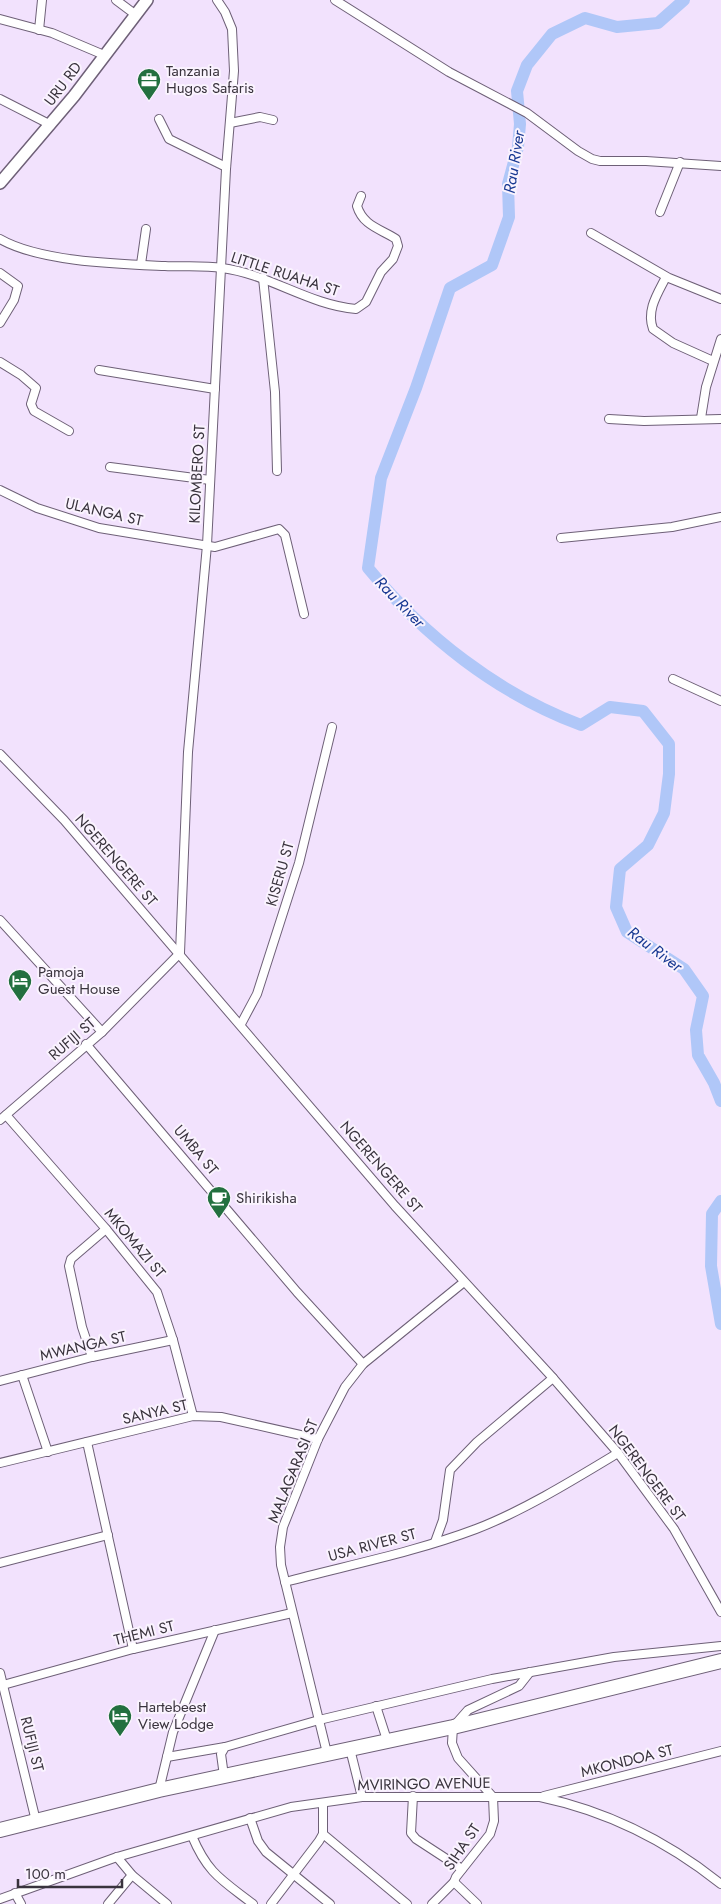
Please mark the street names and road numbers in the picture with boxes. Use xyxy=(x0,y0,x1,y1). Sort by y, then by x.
street label: URU RD xyxy=(39,57,87,111)
street label: LITTLE RUAHA ST xyxy=(228,246,342,302)
street label: KILOMBERO ST xyxy=(183,424,211,524)
street label: ULANGA ST xyxy=(63,492,145,532)
street label: NGERENGERE ST xyxy=(70,809,162,911)
street label: KISERU ST xyxy=(260,839,300,909)
street label: RUFIJI ST xyxy=(44,1012,100,1066)
street label: NGERENGERE ST xyxy=(335,1116,427,1218)
street label: UMBA ST xyxy=(169,1120,223,1180)
street label: MKOMAZI ST xyxy=(99,1203,171,1283)
street label: MWANGA ST xyxy=(38,1325,128,1367)
street label: SANYA ST xyxy=(120,1394,190,1430)
street label: MALAGARASI ST xyxy=(262,1416,324,1526)
street label: NGERENGERE ST xyxy=(603,1420,691,1526)
street label: USA RIVER ST xyxy=(326,1523,418,1567)
street label: THEMI ST xyxy=(112,1615,177,1651)
street label: RUFIJI ST xyxy=(15,1714,49,1774)
street label: MKONDOA ST xyxy=(578,1739,676,1783)
street label: MVIRINGO AVENUE xyxy=(357,1772,491,1796)
street label: SIHA ST xyxy=(438,1819,486,1875)

